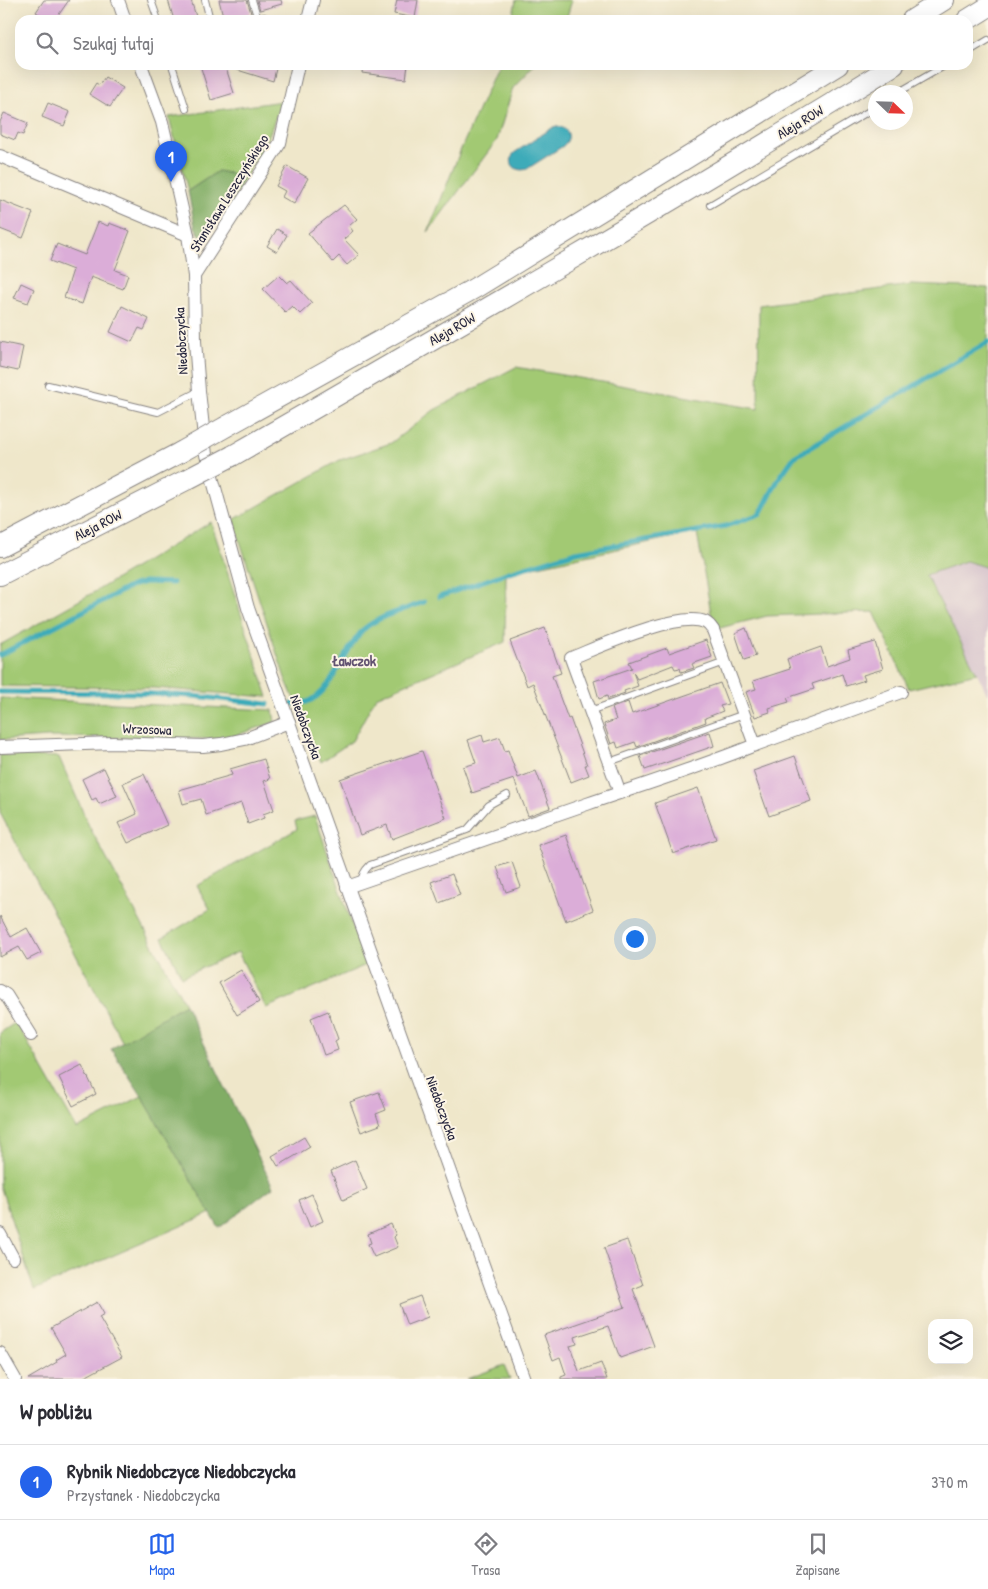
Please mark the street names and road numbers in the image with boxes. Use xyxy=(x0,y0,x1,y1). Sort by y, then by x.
street label: Aleja ROW xyxy=(773,100,827,144)
street label: Stanisława Leszczyńskiego xyxy=(185,130,273,256)
street label: Niedobczycka xyxy=(169,306,193,375)
street label: Aleja ROW xyxy=(425,307,479,350)
street label: Aleja ROW xyxy=(71,504,126,545)
street label: Niedobczycka xyxy=(285,692,327,762)
street label: Wrzosowa xyxy=(122,718,172,739)
street label: Niedobczycka xyxy=(421,1073,463,1143)

